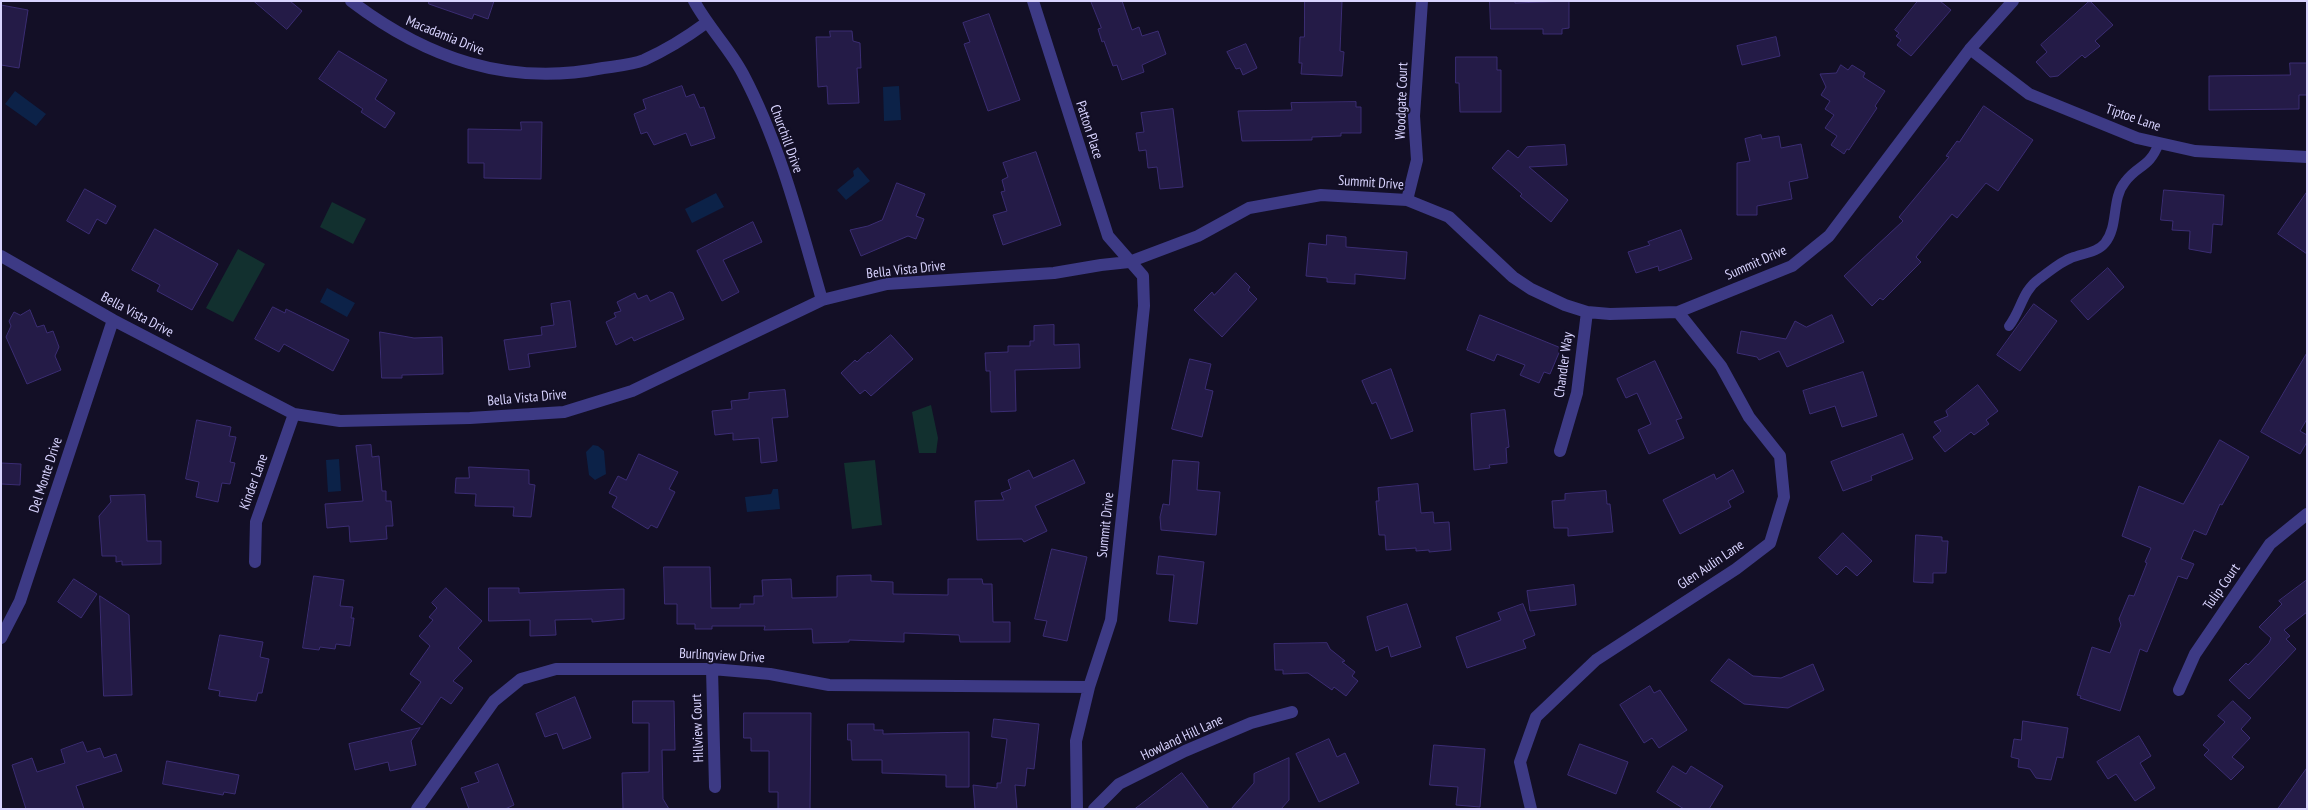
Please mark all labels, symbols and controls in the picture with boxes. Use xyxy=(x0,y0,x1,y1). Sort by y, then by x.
street label: Macadamia Drive xyxy=(403,13,487,59)
street label: Woodgate Court xyxy=(1392,62,1412,140)
street label: Patton Place xyxy=(1072,99,1106,161)
street label: Tiptoe Lane xyxy=(2103,101,2163,135)
street label: Churchill Drive xyxy=(766,102,806,176)
street label: Summit Drive xyxy=(1338,172,1404,194)
street label: Summit Drive xyxy=(1723,242,1789,284)
street label: Bella Vista Drive xyxy=(866,257,946,283)
street label: Bella Vista Drive xyxy=(98,289,176,341)
street label: Chandler Way xyxy=(1551,331,1577,399)
street label: Bella Vista Drive xyxy=(487,386,567,410)
street label: Del Monte Drive xyxy=(26,435,66,515)
street label: Kinder Lane xyxy=(236,452,272,512)
street label: Summit Drive xyxy=(1094,492,1118,558)
street label: Glen Aulin Lane xyxy=(1675,537,1747,593)
street label: Tulip Court xyxy=(2200,561,2244,613)
street label: Burlingview Drive xyxy=(679,645,765,667)
street label: Hillview Court xyxy=(688,693,708,763)
street label: Howland Hill Lane xyxy=(1138,712,1226,764)

